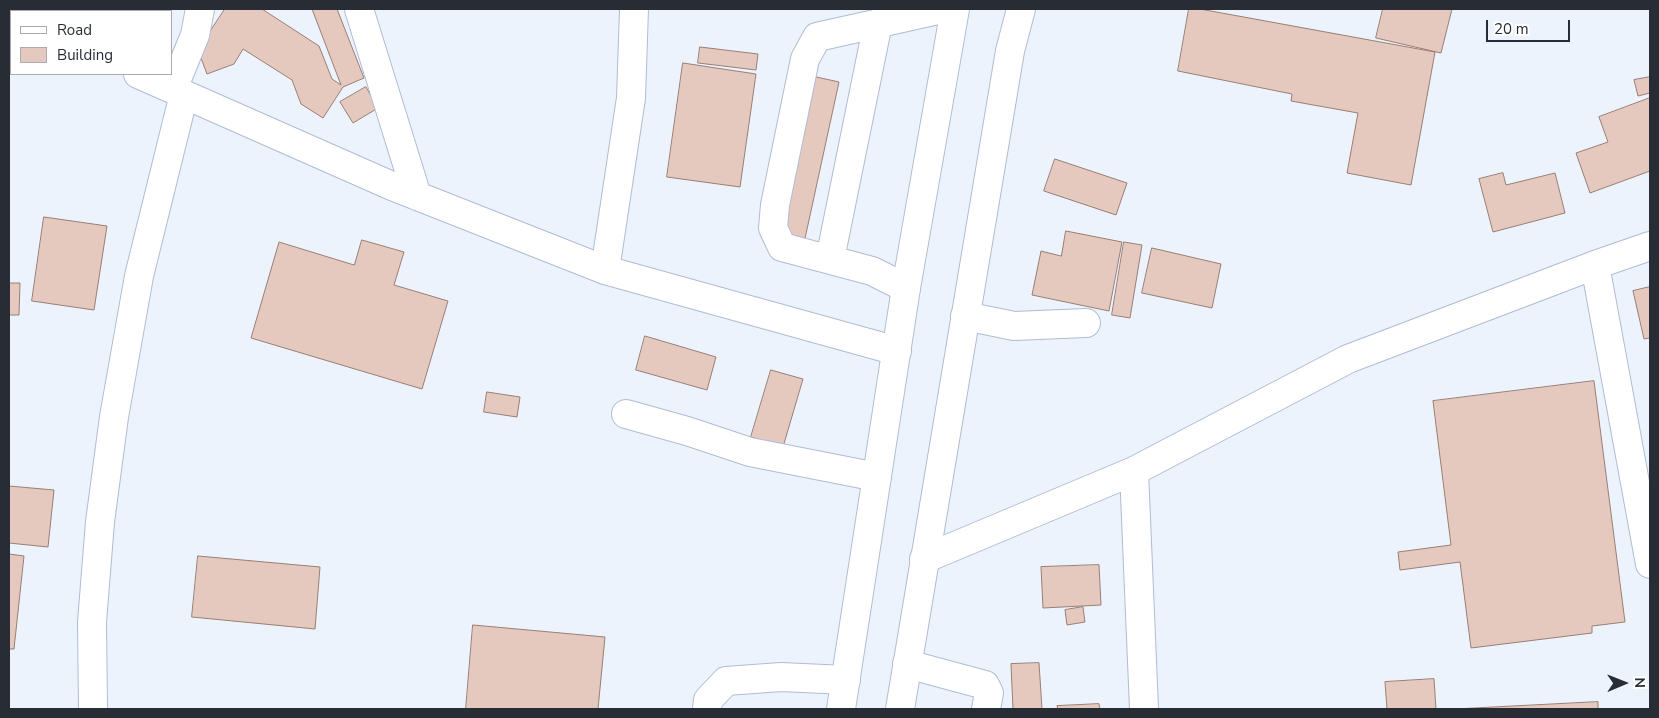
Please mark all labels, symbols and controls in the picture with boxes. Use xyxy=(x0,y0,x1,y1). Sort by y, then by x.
legend xyxy=(10,10,172,75)
scale bar xyxy=(1489,10,1573,42)
text: 20 m xyxy=(1494,19,1529,39)
text: Road xyxy=(57,20,92,40)
text: Building xyxy=(57,45,113,65)
north arrow xyxy=(1599,658,1649,708)
text: N xyxy=(1630,677,1649,688)

